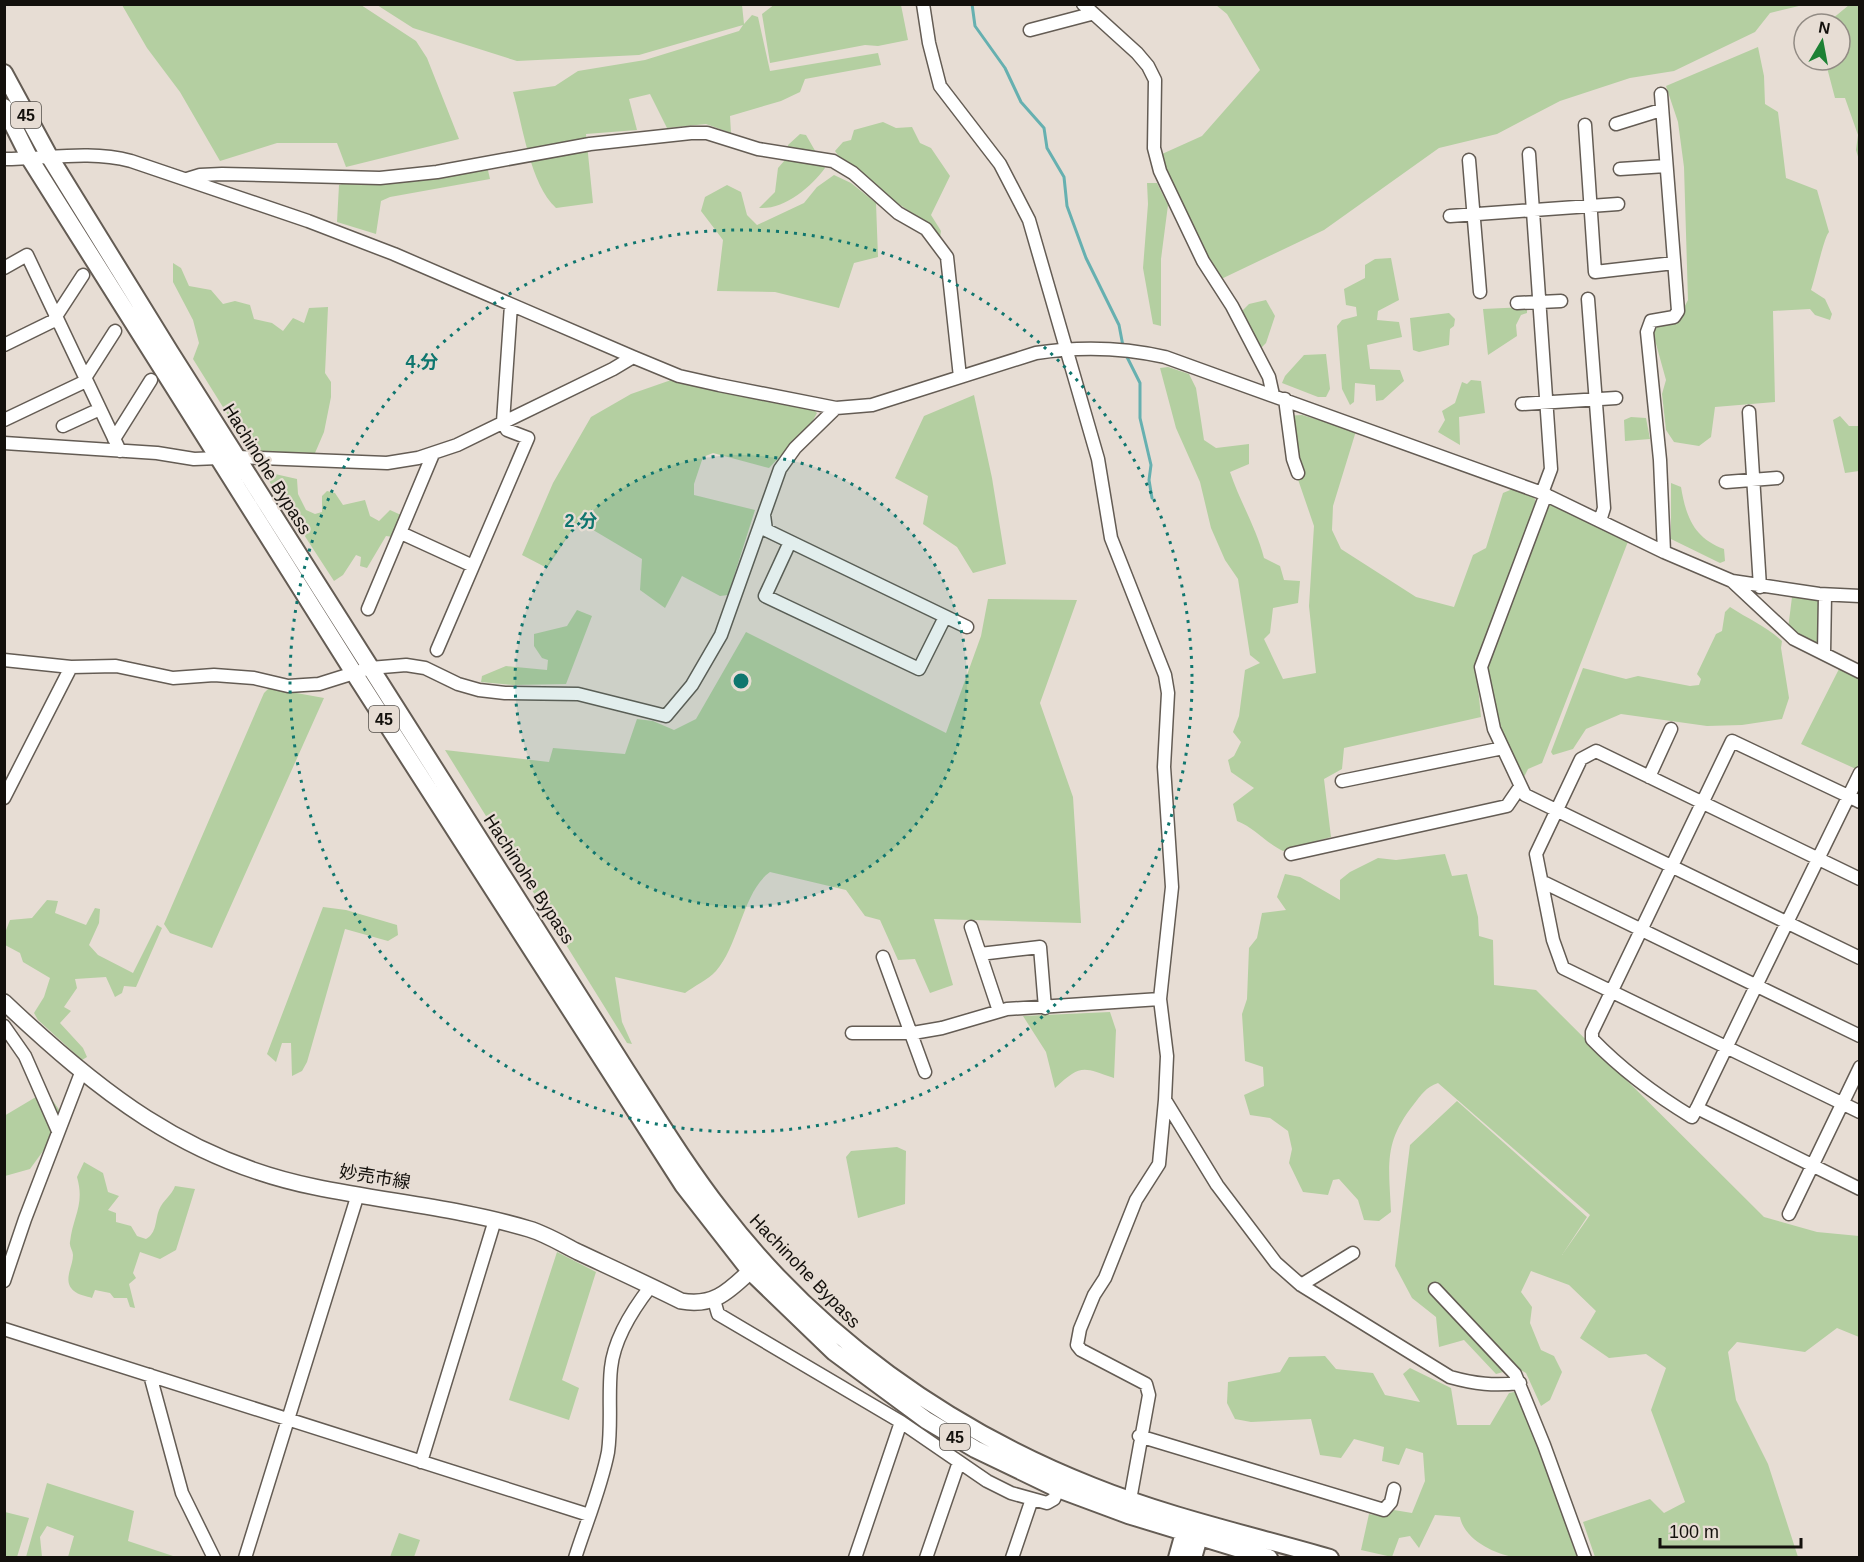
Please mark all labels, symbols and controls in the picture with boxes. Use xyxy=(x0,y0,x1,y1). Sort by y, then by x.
north arrow xyxy=(1792,12,1852,72)
text: N xyxy=(1817,18,1832,37)
road number: 45 xyxy=(11,102,41,128)
text: 4 分 xyxy=(405,352,439,372)
street label: Hachinohe Bypass xyxy=(219,400,315,538)
text: 2 分 xyxy=(564,511,598,531)
centre of rings xyxy=(731,671,751,691)
road number: 45 xyxy=(369,706,399,732)
street label: Hachinohe Bypass xyxy=(480,811,578,947)
street label: 妙売市線 xyxy=(338,1161,412,1193)
street label: Hachinohe Bypass xyxy=(746,1210,864,1332)
road number: 45 xyxy=(940,1424,970,1450)
scale bar xyxy=(1660,1511,1801,1549)
text: 100 m xyxy=(1669,1522,1719,1542)

